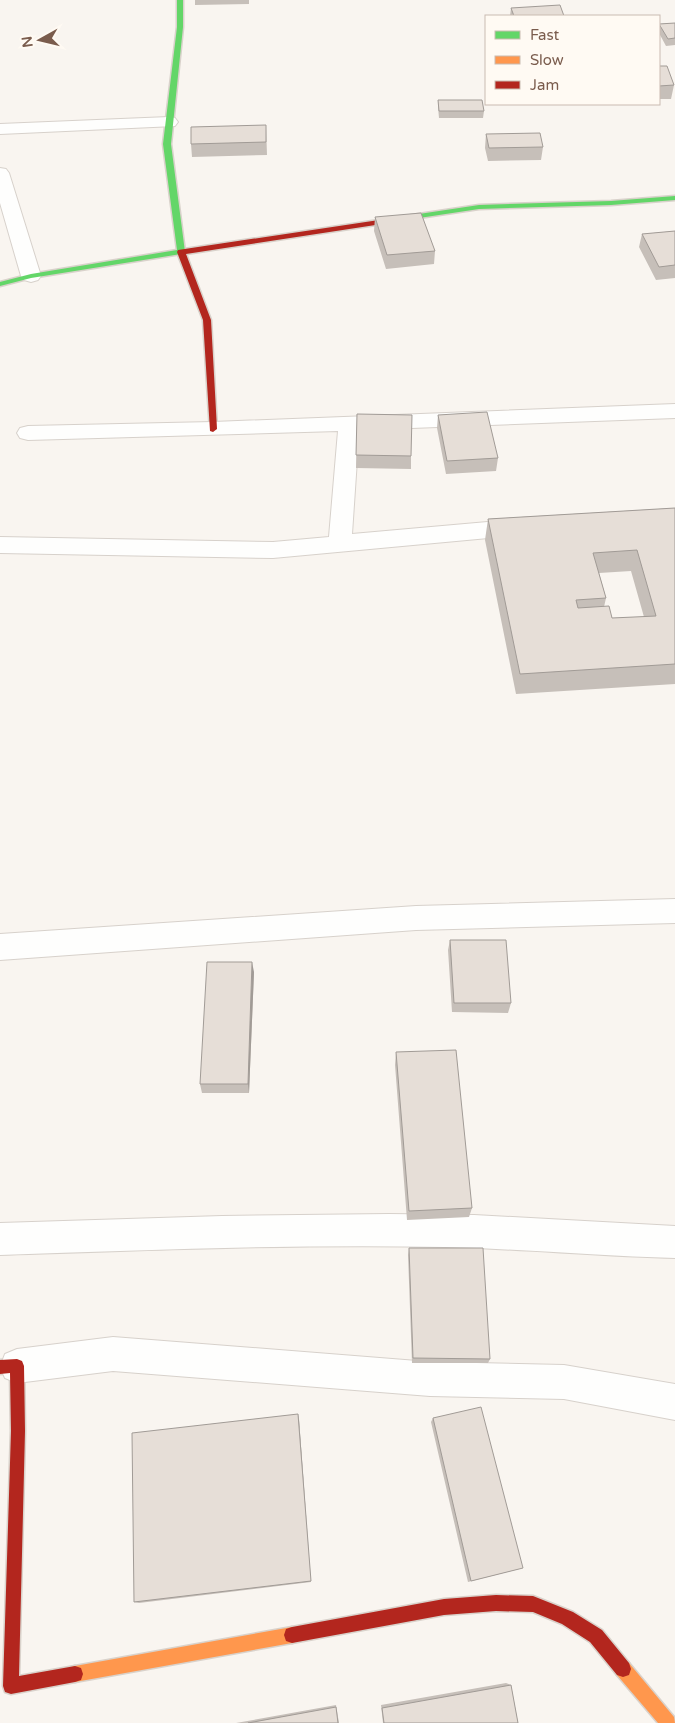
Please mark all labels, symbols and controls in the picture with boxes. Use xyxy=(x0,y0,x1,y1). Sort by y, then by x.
north arrow xyxy=(15,15,65,65)
legend xyxy=(485,15,660,105)
text: Fast xyxy=(530,26,560,44)
text: N xyxy=(18,35,37,48)
text: Slow xyxy=(530,51,564,69)
text: Jam xyxy=(530,76,559,94)

